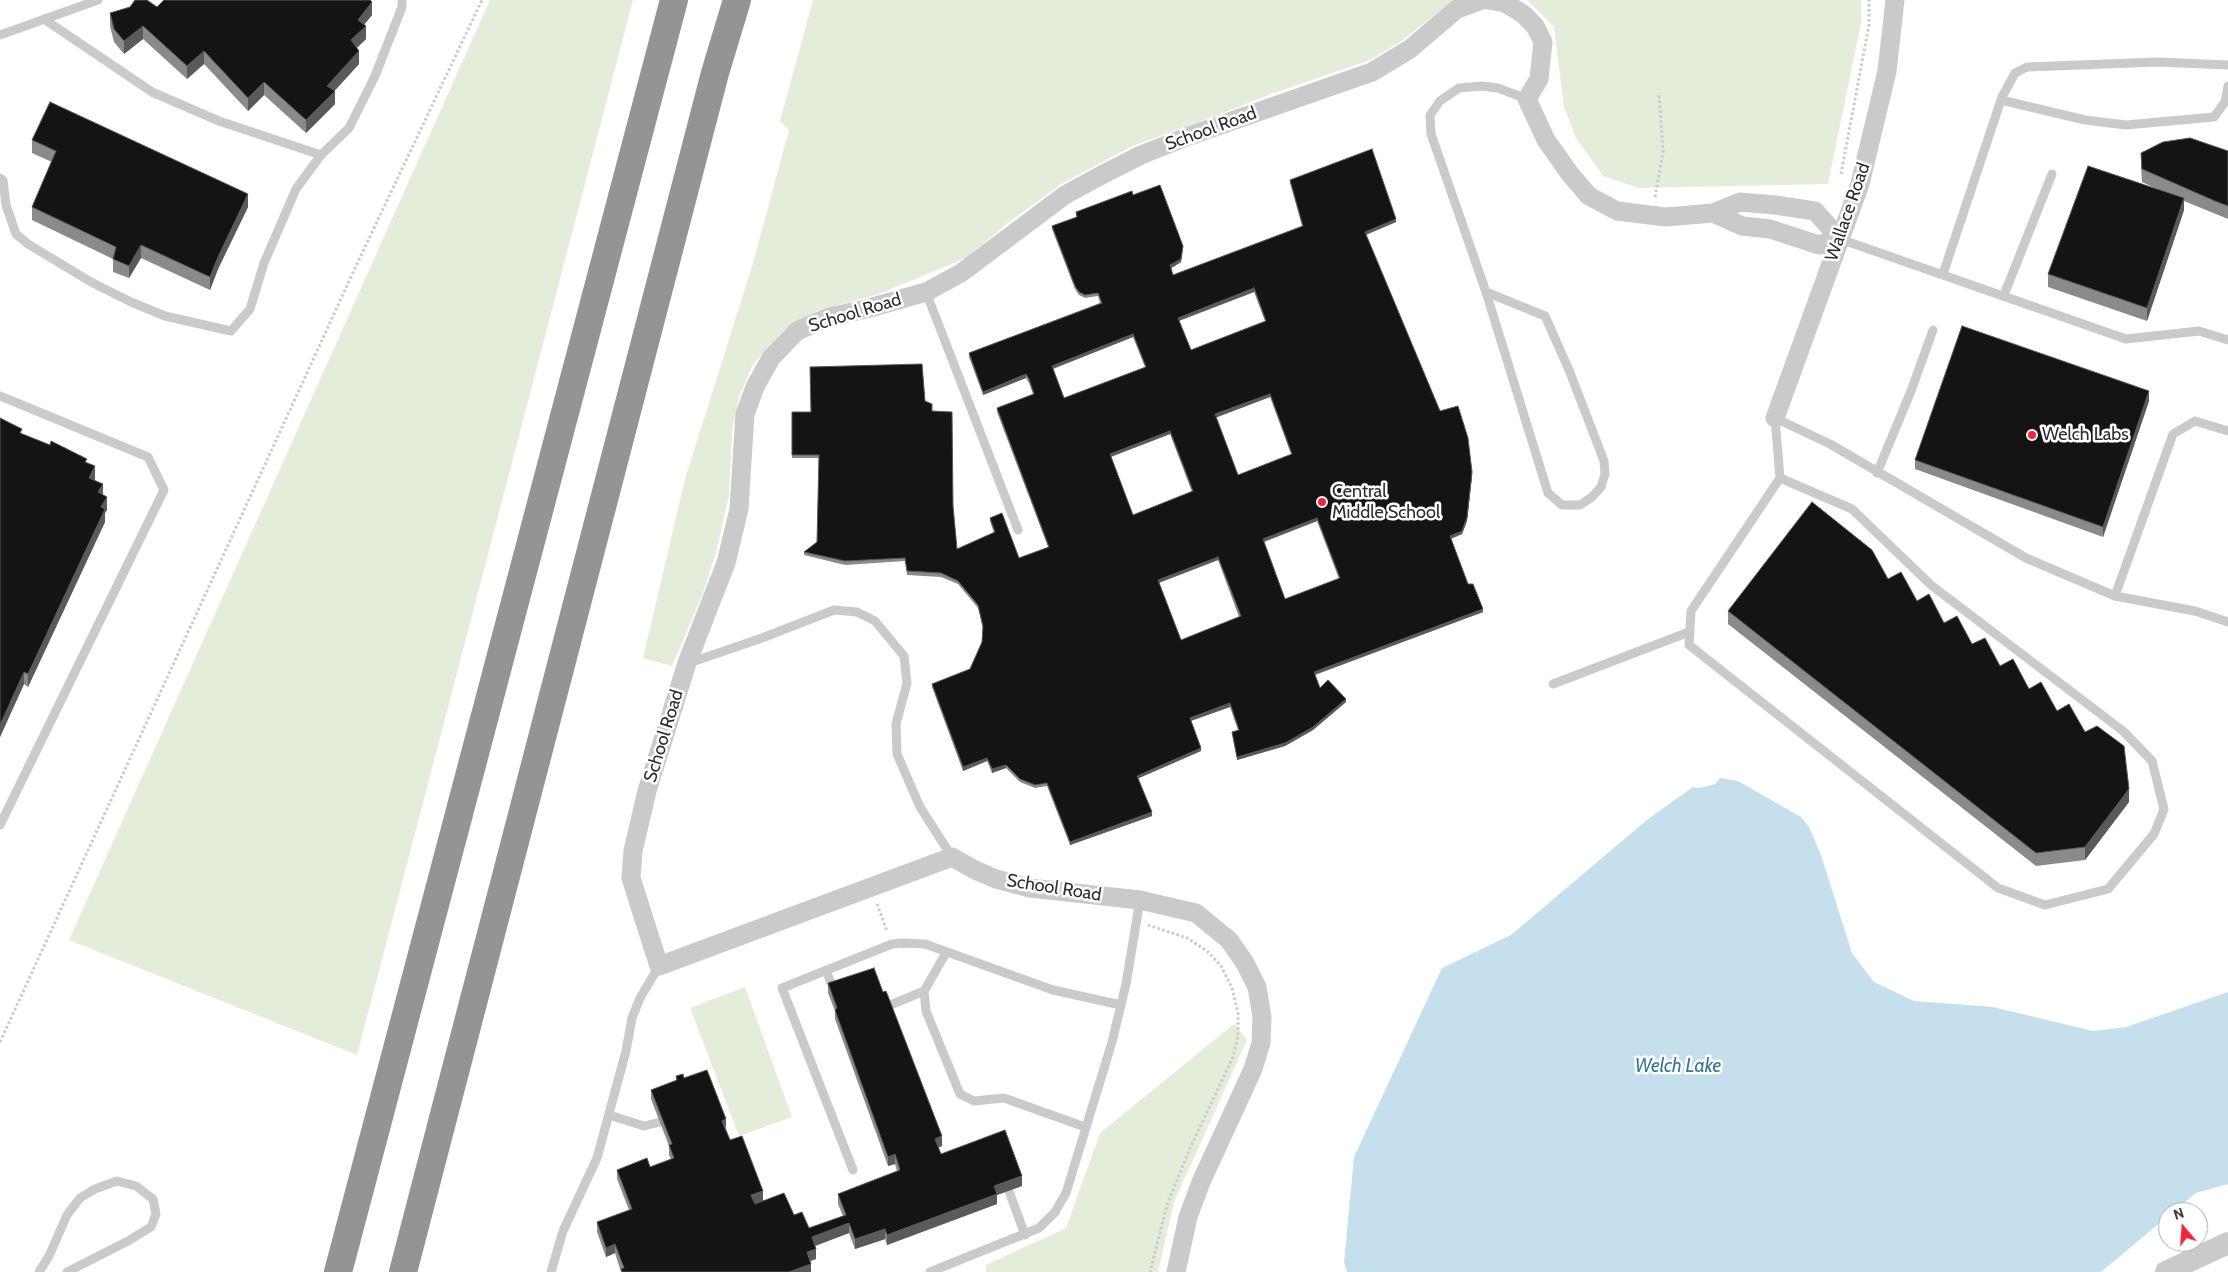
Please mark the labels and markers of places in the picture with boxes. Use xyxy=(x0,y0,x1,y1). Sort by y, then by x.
place label: Welch Labs xyxy=(2042,424,2129,446)
marker: Welch Labs xyxy=(2026,429,2038,441)
place label: Central Middle School xyxy=(1332,481,1440,524)
marker: Central Middle School xyxy=(1316,496,1328,508)

